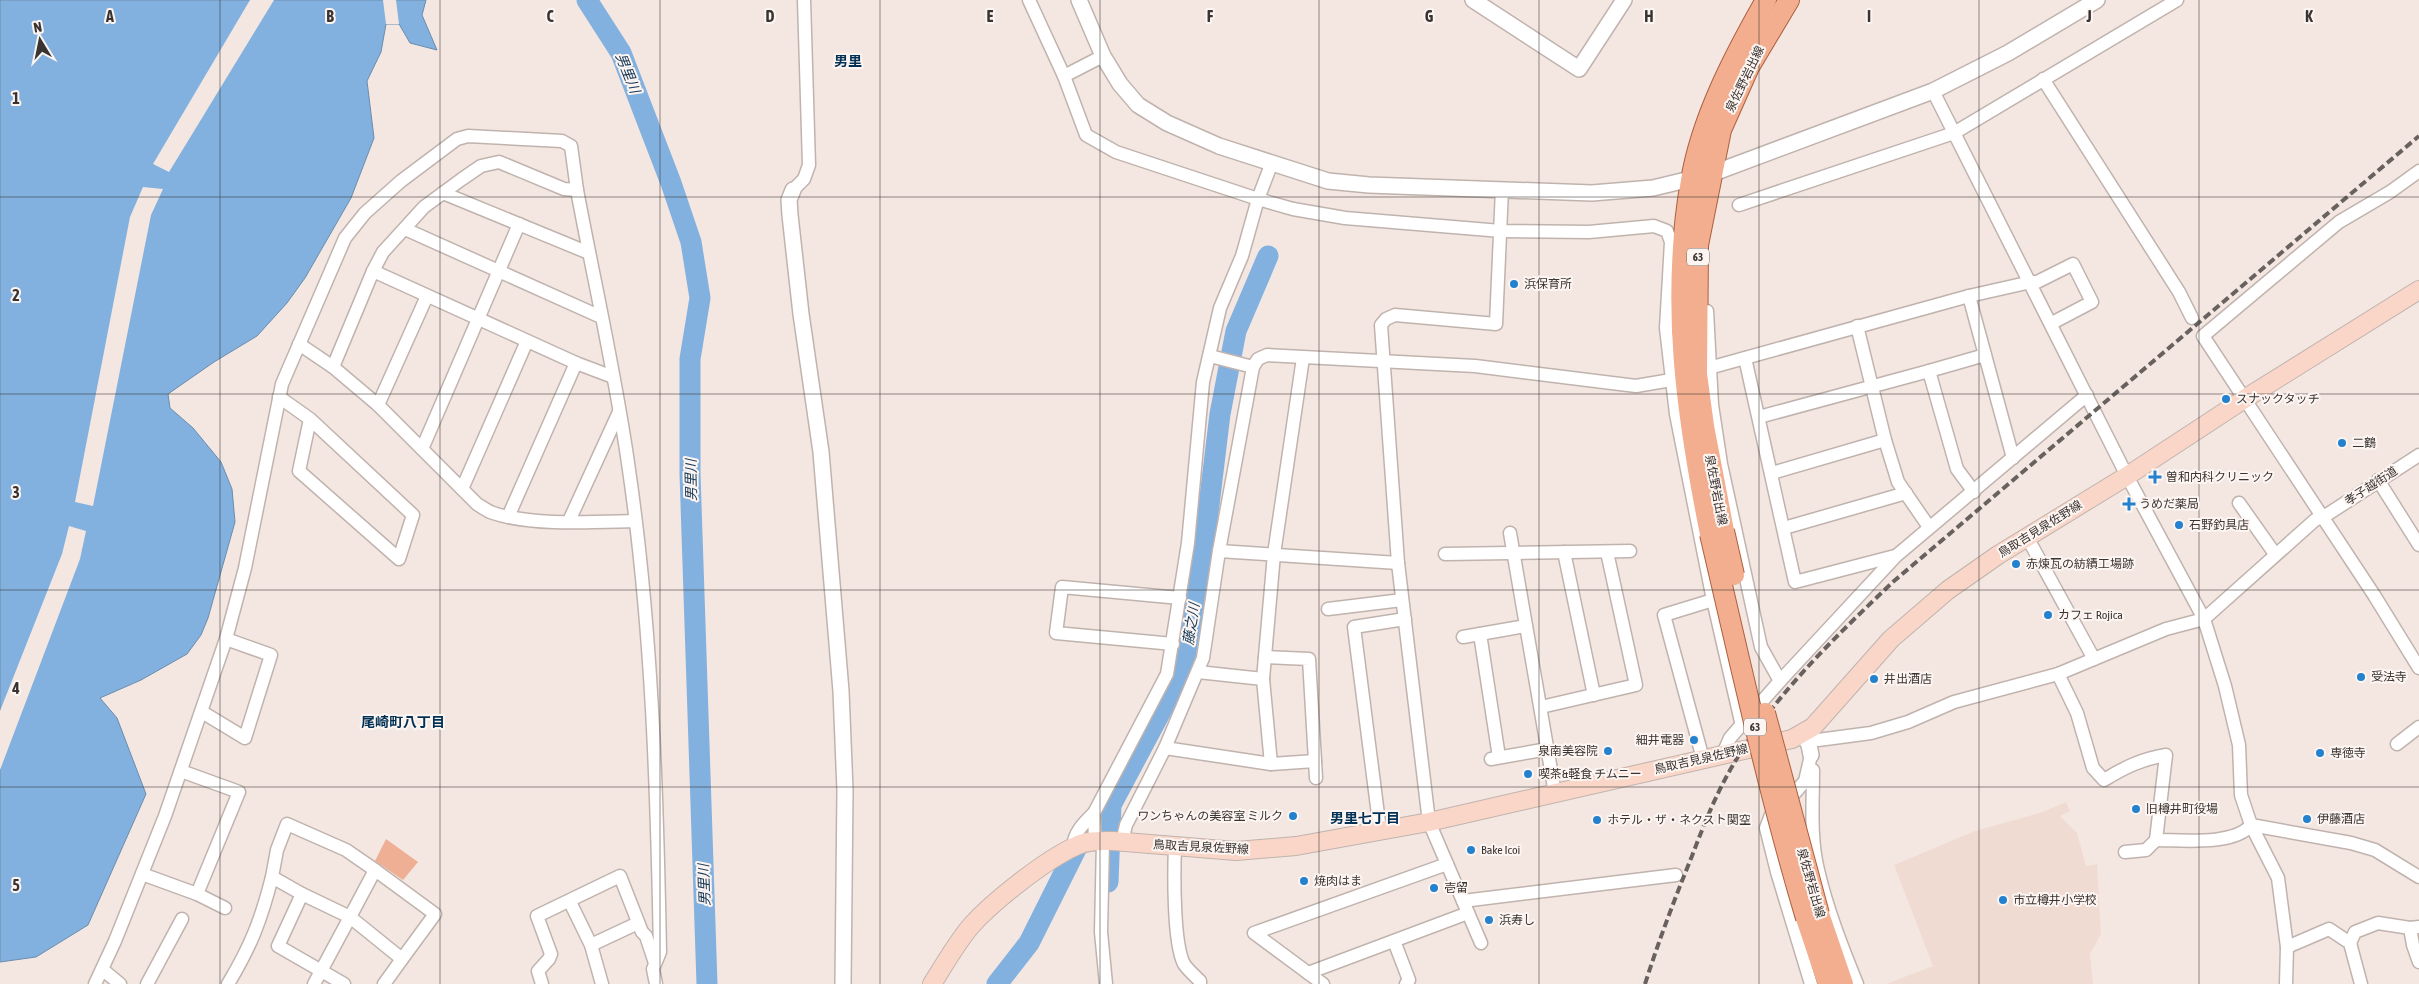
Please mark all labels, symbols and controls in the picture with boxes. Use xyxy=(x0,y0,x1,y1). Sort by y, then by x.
text: A xyxy=(105,7,114,25)
text: B xyxy=(326,7,334,25)
text: C xyxy=(546,7,554,25)
text: D xyxy=(766,7,775,25)
text: E xyxy=(987,7,994,25)
text: F xyxy=(1207,7,1214,25)
text: G xyxy=(1425,7,1434,25)
text: H xyxy=(1644,7,1654,25)
text: I xyxy=(1867,7,1871,25)
text: J xyxy=(2085,7,2092,25)
text: K xyxy=(2305,7,2313,25)
north arrow xyxy=(15,15,65,65)
text: N xyxy=(32,19,43,36)
street label: 泉佐野岩出線 xyxy=(1723,44,1767,114)
water label: 男里川 xyxy=(613,51,644,97)
district label: 男里 xyxy=(834,53,862,69)
text: 1 xyxy=(12,89,20,107)
road number: 63 xyxy=(1687,248,1709,266)
place label: 浜保育所 xyxy=(1524,277,1572,291)
marker: 浜保育所 xyxy=(1508,278,1520,290)
text: 2 xyxy=(12,286,20,304)
place label: スナックタッチ xyxy=(2236,392,2320,406)
marker: スナックタッチ xyxy=(2220,393,2232,405)
place label: 二鶴 xyxy=(2352,436,2376,450)
marker: 二鶴 xyxy=(2336,437,2348,449)
street label: 泉佐野岩出線 xyxy=(1702,453,1730,527)
water label: 男里川 xyxy=(683,457,699,501)
street label: 孝子越街道 xyxy=(2342,464,2400,508)
marker: 曽和内科クリニック xyxy=(2148,470,2162,484)
place label: 曽和内科クリニック xyxy=(2166,470,2274,484)
text: 3 xyxy=(12,483,20,501)
place label: うめだ薬局 xyxy=(2139,497,2199,511)
street label: 鳥取吉見泉佐野線 xyxy=(1996,498,2084,560)
marker: うめだ薬局 xyxy=(2123,498,2135,510)
place label: 石野釣具店 xyxy=(2189,518,2249,532)
marker: 石野釣具店 xyxy=(2173,519,2185,531)
place label: 赤煉瓦の紡績工場跡 xyxy=(2026,557,2134,571)
marker: 赤煉瓦の紡績工場跡 xyxy=(2010,558,2022,570)
water label: 藤之川 xyxy=(1180,600,1202,646)
place label: カフェ Rojica xyxy=(2058,608,2123,622)
marker: カフェ Rojica xyxy=(2042,609,2054,621)
place label: 受法寺 xyxy=(2371,670,2407,684)
marker: 受法寺 xyxy=(2355,671,2367,683)
place label: 井出酒店 xyxy=(1884,672,1932,686)
marker: 井出酒店 xyxy=(1868,673,1880,685)
text: 4 xyxy=(11,679,20,697)
district label: 尾崎町八丁目 xyxy=(361,714,445,730)
road number: 63 xyxy=(1744,719,1766,736)
place label: 細井電器 xyxy=(1636,733,1684,747)
marker: 細井電器 xyxy=(1688,734,1700,746)
street label: 鳥取吉見泉佐野線 xyxy=(1653,741,1749,777)
place label: 泉南美容院 xyxy=(1538,744,1598,758)
marker: 泉南美容院 xyxy=(1602,745,1614,757)
place label: 専徳寺 xyxy=(2330,746,2366,760)
marker: 専徳寺 xyxy=(2314,747,2326,759)
place label: 喫茶&軽食 チムニー xyxy=(1538,767,1642,781)
marker: 喫茶&軽食 チムニー xyxy=(1522,768,1534,780)
place label: 旧樽井町役場 xyxy=(2146,802,2218,816)
marker: 旧樽井町役場 xyxy=(2130,803,2142,815)
place label: ワンちゃんの美容室 ミルク xyxy=(1137,809,1283,823)
marker: ワンちゃんの美容室 ミルク xyxy=(1287,810,1299,822)
district label: 男里七丁目 xyxy=(1330,810,1400,826)
place label: 伊藤酒店 xyxy=(2317,812,2365,826)
place label: ホテル・ザ・ネクスト関空 xyxy=(1607,813,1751,827)
marker: 伊藤酒店 xyxy=(2301,813,2313,825)
marker: ホテル・ザ・ネクスト関空 xyxy=(1591,814,1603,826)
street label: 鳥取吉見泉佐野線 xyxy=(1153,837,1249,857)
place label: Bake Icoi xyxy=(1481,843,1520,857)
marker: Bake Icoi xyxy=(1465,844,1477,856)
street label: 泉佐野岩出線 xyxy=(1794,846,1828,920)
water label: 男里川 xyxy=(695,862,713,906)
place label: 焼肉はま xyxy=(1314,874,1362,888)
marker: 焼肉はま xyxy=(1298,875,1310,887)
text: 5 xyxy=(12,876,20,894)
place label: 壱留 xyxy=(1444,881,1468,895)
marker: 壱留 xyxy=(1428,882,1440,894)
place label: 市立樽井小学校 xyxy=(2013,893,2097,907)
marker: 市立樽井小学校 xyxy=(1997,894,2009,906)
place label: 浜寿し xyxy=(1499,913,1535,927)
marker: 浜寿し xyxy=(1483,914,1495,926)

